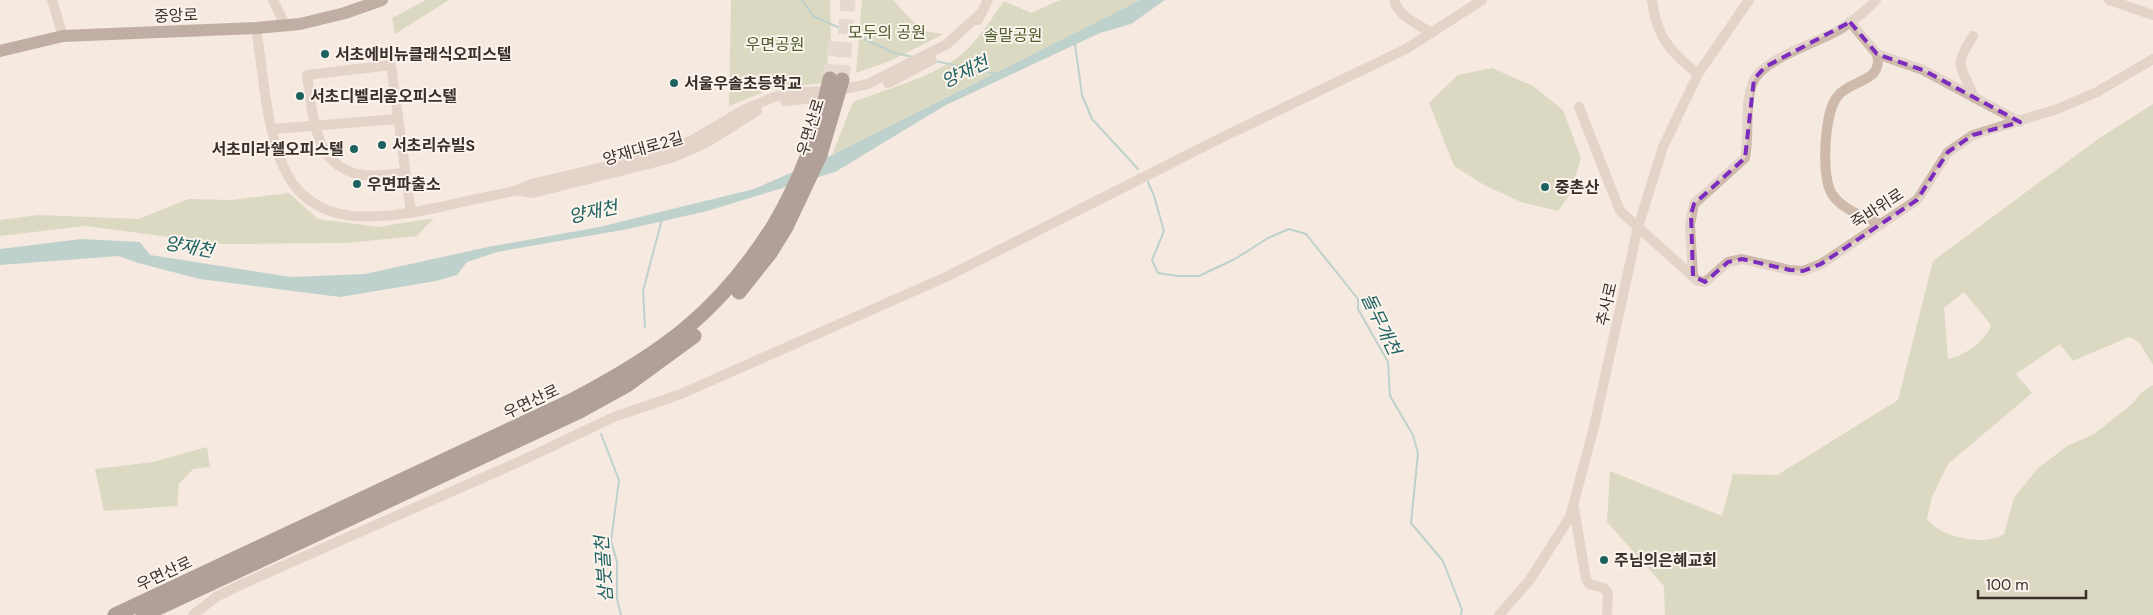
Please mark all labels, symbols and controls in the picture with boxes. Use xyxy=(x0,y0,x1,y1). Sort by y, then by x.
street label: 중앙로 xyxy=(154,4,199,27)
park label: 모두의 공원 xyxy=(848,22,926,43)
park label: 솔말공원 xyxy=(984,25,1042,46)
park label: 우면공원 xyxy=(746,34,804,55)
place label: 서초에비뉴클래식오피스텔 xyxy=(335,44,512,65)
marker: 서초에비뉴클래식오피스텔 xyxy=(319,48,331,60)
water label: 양재천 xyxy=(937,49,995,94)
place label: 서울우솔초등학교 xyxy=(684,73,802,94)
marker: 서울우솔초등학교 xyxy=(668,77,680,89)
place label: 서초디벨리움오피스텔 xyxy=(310,86,457,107)
marker: 서초디벨리움오피스텔 xyxy=(294,90,306,102)
street label: 우면산로 xyxy=(792,96,829,158)
street label: 양재대로2길 xyxy=(600,127,686,170)
place label: 서초리슈빌S xyxy=(392,135,475,156)
place label: 서초미라쉘오피스텔 xyxy=(212,139,344,160)
marker: 서초리슈빌S xyxy=(376,139,388,151)
marker: 서초미라쉘오피스텔 xyxy=(348,143,360,155)
place label: 우면파출소 xyxy=(367,174,441,195)
place label: 중촌산 xyxy=(1555,177,1599,198)
marker: 우면파출소 xyxy=(351,178,363,190)
marker: 중촌산 xyxy=(1539,181,1551,193)
street label: 죽바위로 xyxy=(1847,183,1908,233)
water label: 양재천 xyxy=(566,195,622,229)
water label: 양재천 xyxy=(162,231,218,264)
street label: 추사로 xyxy=(1591,280,1622,328)
water label: 돌무개천 xyxy=(1356,289,1407,361)
street label: 우면산로 xyxy=(500,379,563,423)
water label: 삼붓골천 xyxy=(590,533,618,603)
place label: 주님의은혜교회 xyxy=(1614,550,1717,571)
street label: 우면산로 xyxy=(133,551,196,595)
marker: 주님의은혜교회 xyxy=(1598,554,1610,566)
scale bar xyxy=(1978,568,2086,600)
text: 100 m xyxy=(1986,575,2029,595)

